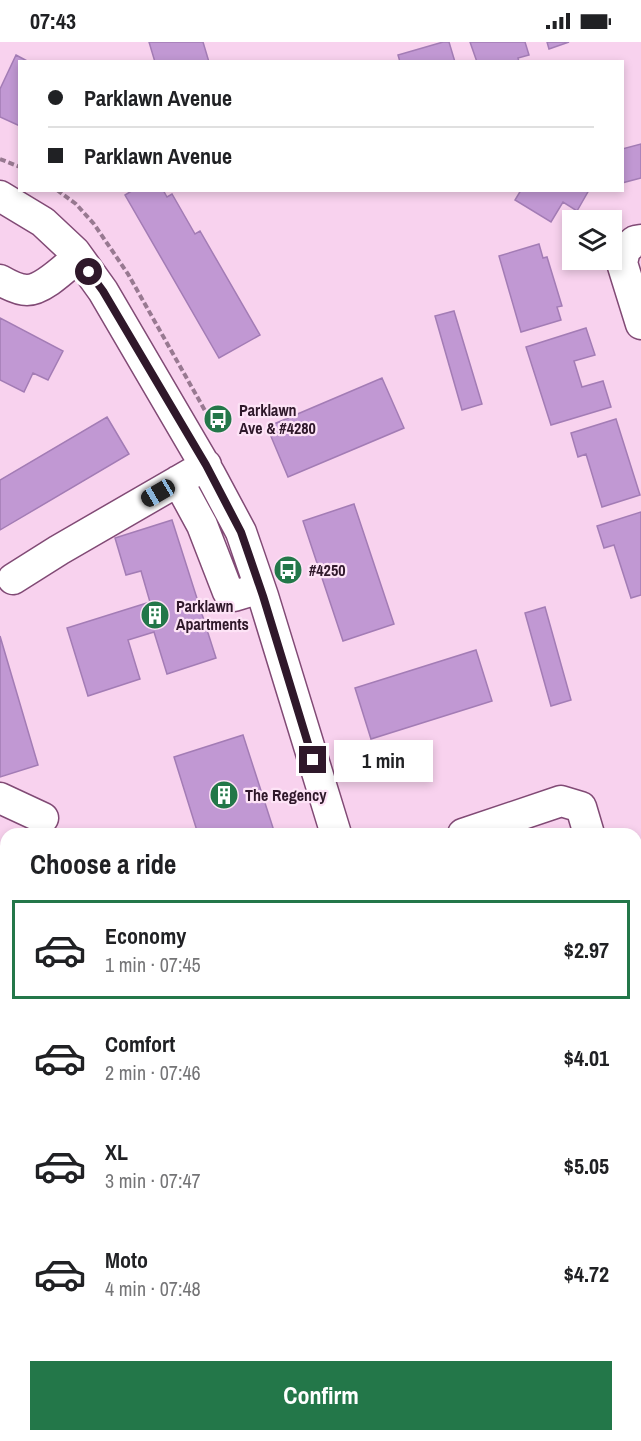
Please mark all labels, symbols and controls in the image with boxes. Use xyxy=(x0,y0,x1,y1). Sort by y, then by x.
text: 07:43 xyxy=(30,6,76,36)
text: Parklawn Avenue xyxy=(84,83,232,113)
text: Parklawn Avenue xyxy=(84,141,232,171)
map controls xyxy=(562,210,622,270)
button: layers xyxy=(562,210,622,270)
route start xyxy=(75,258,102,285)
place label: Parklawn Ave & #4280 xyxy=(239,399,316,439)
bus stop icon: Parklawn Ave & #4280 xyxy=(202,403,234,435)
car xyxy=(138,476,178,510)
bus stop icon: #4250 xyxy=(272,554,304,586)
place label: #4250 xyxy=(309,559,345,581)
place label: Parklawn Apartments xyxy=(176,595,249,635)
building icon: Parklawn Apartments xyxy=(139,599,171,631)
callout: 1 min xyxy=(334,739,433,781)
route end xyxy=(299,746,326,773)
text: 1 min xyxy=(362,747,405,774)
building icon: The Regency xyxy=(208,779,240,811)
place label: The Regency xyxy=(245,784,327,806)
text: Choose a ride xyxy=(30,846,176,882)
text: Economy xyxy=(105,921,186,951)
icon: car xyxy=(33,923,87,977)
text: $2.97 xyxy=(564,935,609,965)
text: 1 min · 07:45 xyxy=(105,951,201,978)
text: Comfort xyxy=(105,1029,175,1059)
icon: car xyxy=(33,1031,87,1085)
text: $4.01 xyxy=(564,1043,609,1073)
text: 2 min · 07:46 xyxy=(105,1059,201,1086)
text: XL xyxy=(105,1137,128,1167)
icon: car xyxy=(33,1139,87,1193)
text: $5.05 xyxy=(564,1151,609,1181)
text: 3 min · 07:47 xyxy=(105,1167,201,1194)
text: Moto xyxy=(105,1245,148,1275)
icon: car xyxy=(33,1247,87,1301)
text: $4.72 xyxy=(564,1259,609,1289)
text: 4 min · 07:48 xyxy=(105,1275,201,1302)
button: Confirm xyxy=(30,1361,612,1430)

